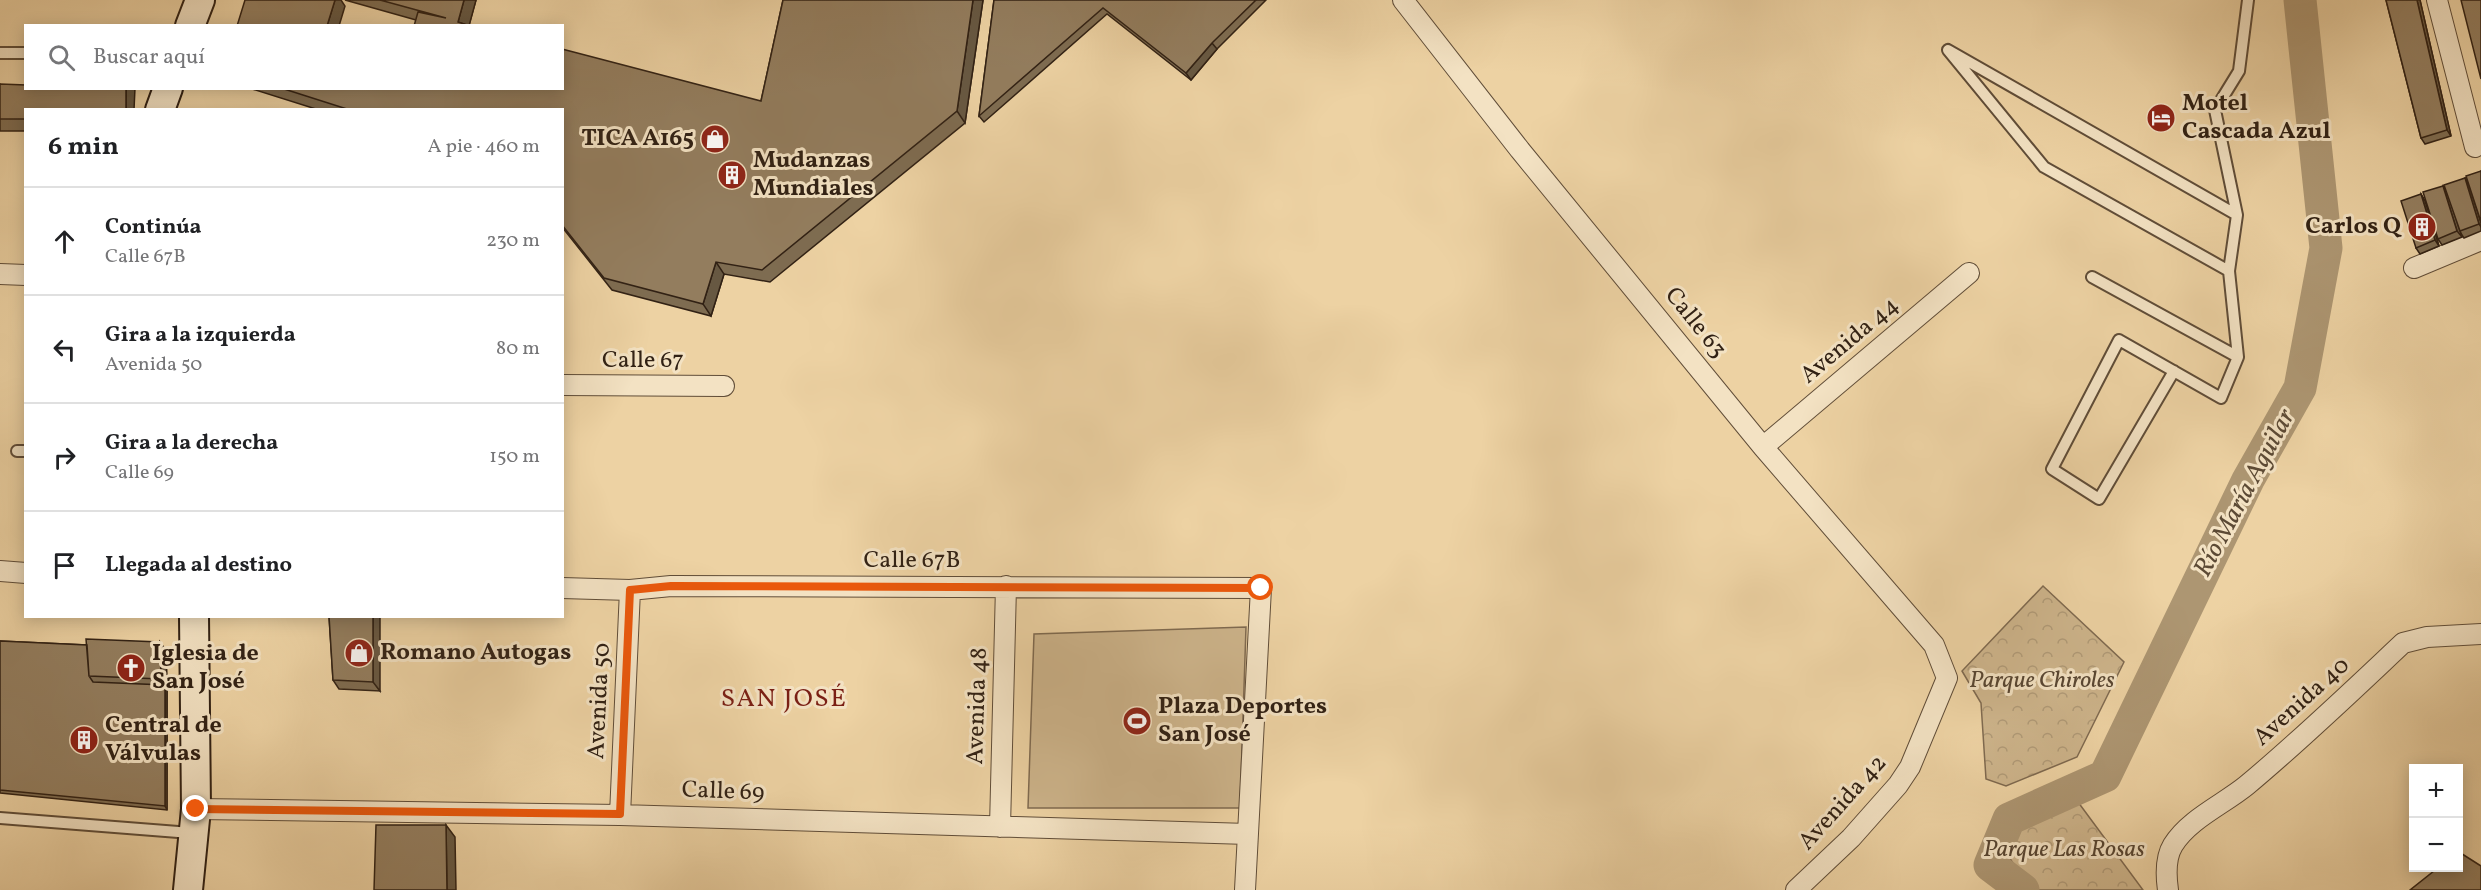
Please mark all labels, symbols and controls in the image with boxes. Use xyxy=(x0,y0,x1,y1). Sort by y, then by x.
search box xyxy=(24,24,564,90)
icon: search xyxy=(45,41,78,74)
text: Buscar aquí xyxy=(93,42,205,73)
place label: Motel Cascada Azul xyxy=(2182,87,2331,149)
hotel icon: Motel Cascada Azul xyxy=(2145,102,2177,134)
place label: TICA A165 xyxy=(581,122,694,156)
shop icon: TICA A165 xyxy=(699,123,731,155)
text: 6 min xyxy=(48,129,119,165)
text: A pie · 460 m xyxy=(427,133,540,161)
place label: Mudanzas Mundiales xyxy=(753,144,874,206)
building icon: Mudanzas Mundiales xyxy=(716,159,748,191)
place label: Carlos Q xyxy=(2305,210,2402,244)
building icon: Carlos Q xyxy=(2406,211,2438,243)
text: Continúa xyxy=(105,212,202,243)
icon: ahead xyxy=(48,225,81,258)
text: 230 m xyxy=(486,227,540,255)
text: Calle 67B xyxy=(105,243,186,271)
street label: Calle 63 xyxy=(1656,280,1734,366)
street label: Avenida 44 xyxy=(1793,289,1907,393)
text: Gira a la izquierda xyxy=(105,320,296,351)
icon: left xyxy=(48,333,81,366)
text: 80 m xyxy=(496,335,540,363)
street label: Calle 67 xyxy=(602,344,684,378)
text: Avenida 50 xyxy=(105,351,202,379)
water label: Río María Aguilar xyxy=(2186,402,2305,583)
text: Gira a la derecha xyxy=(105,428,278,459)
icon: right xyxy=(48,441,81,474)
text: 150 m xyxy=(489,443,540,471)
text: Calle 69 xyxy=(105,459,174,487)
street label: Calle 67B xyxy=(864,544,960,578)
icon: arrive xyxy=(48,549,81,582)
text: Llegada al destino xyxy=(105,550,292,581)
route start xyxy=(1247,574,1273,600)
place label: Romano Autogas xyxy=(380,636,571,670)
place label: Iglesia de San José xyxy=(152,637,259,699)
shop icon: Romano Autogas xyxy=(343,637,375,669)
street label: Avenida 50 xyxy=(580,642,620,760)
street label: Avenida 48 xyxy=(959,647,997,765)
street label: Avenida 40 xyxy=(2246,649,2358,755)
church icon: Iglesia de San José xyxy=(115,652,147,684)
park label: Parque Chiroles xyxy=(1969,664,2115,698)
district label: SAN JOSÉ xyxy=(721,681,847,717)
place label: Plaza Deportes San José xyxy=(1158,690,1327,752)
sports icon: Plaza Deportes San José xyxy=(1121,705,1153,737)
place label: Central de Válvulas xyxy=(105,709,222,771)
building icon: Central de Válvulas xyxy=(68,724,100,756)
street label: Avenida 42 xyxy=(1791,748,1895,858)
map controls xyxy=(2409,764,2463,872)
button: + xyxy=(2409,764,2463,818)
street label: Calle 69 xyxy=(681,774,765,810)
route end xyxy=(182,795,208,821)
button: − xyxy=(2409,818,2463,872)
park label: Parque Las Rosas xyxy=(1983,833,2145,867)

